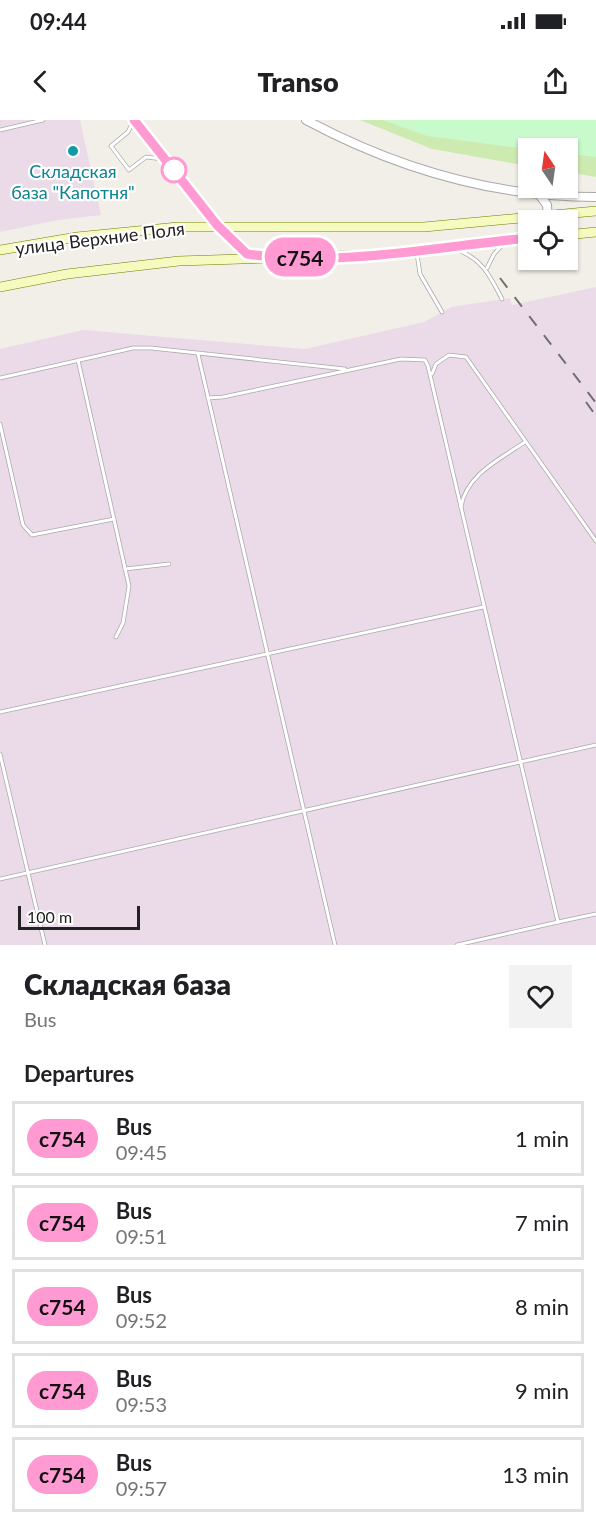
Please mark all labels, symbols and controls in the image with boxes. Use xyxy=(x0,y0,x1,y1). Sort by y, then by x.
text: 09:44 xyxy=(30,8,87,35)
icon: back xyxy=(24,65,57,98)
text: Transo xyxy=(257,65,339,98)
icon: share xyxy=(539,65,572,98)
north arrow xyxy=(518,138,578,198)
map controls xyxy=(518,138,578,270)
marker: Складская база "Капотня" xyxy=(66,144,80,158)
unlabelled marker xyxy=(161,157,187,183)
place label: Складская база "Капотня" xyxy=(11,160,135,203)
button: locate xyxy=(518,210,578,270)
street label: улица Верхние Поля xyxy=(14,217,186,259)
line badge: с754 xyxy=(258,238,342,276)
text: с754 xyxy=(277,245,323,270)
scale bar xyxy=(18,903,140,930)
text: 100 m xyxy=(27,907,72,926)
button: heart xyxy=(509,965,572,1028)
text: Складская база xyxy=(24,967,231,1001)
text: Bus xyxy=(24,1007,57,1031)
text: Departures xyxy=(24,1060,134,1087)
text: Bus xyxy=(116,1113,152,1140)
text: 1 min xyxy=(515,1125,569,1152)
text: с754 xyxy=(39,1126,86,1151)
text: 09:45 xyxy=(116,1140,167,1164)
text: Bus xyxy=(116,1197,152,1224)
text: 7 min xyxy=(515,1209,569,1236)
text: с754 xyxy=(39,1210,86,1235)
text: 09:51 xyxy=(116,1224,167,1248)
text: Bus xyxy=(116,1281,152,1308)
text: 8 min xyxy=(515,1293,569,1320)
text: с754 xyxy=(39,1294,86,1319)
text: 09:52 xyxy=(116,1308,167,1332)
text: Bus xyxy=(116,1365,152,1392)
text: 9 min xyxy=(515,1377,569,1404)
text: с754 xyxy=(39,1378,86,1403)
text: 09:53 xyxy=(116,1392,167,1416)
text: Bus xyxy=(116,1449,152,1476)
text: 13 min xyxy=(502,1461,569,1488)
text: с754 xyxy=(39,1462,86,1487)
text: 09:57 xyxy=(116,1476,167,1500)

